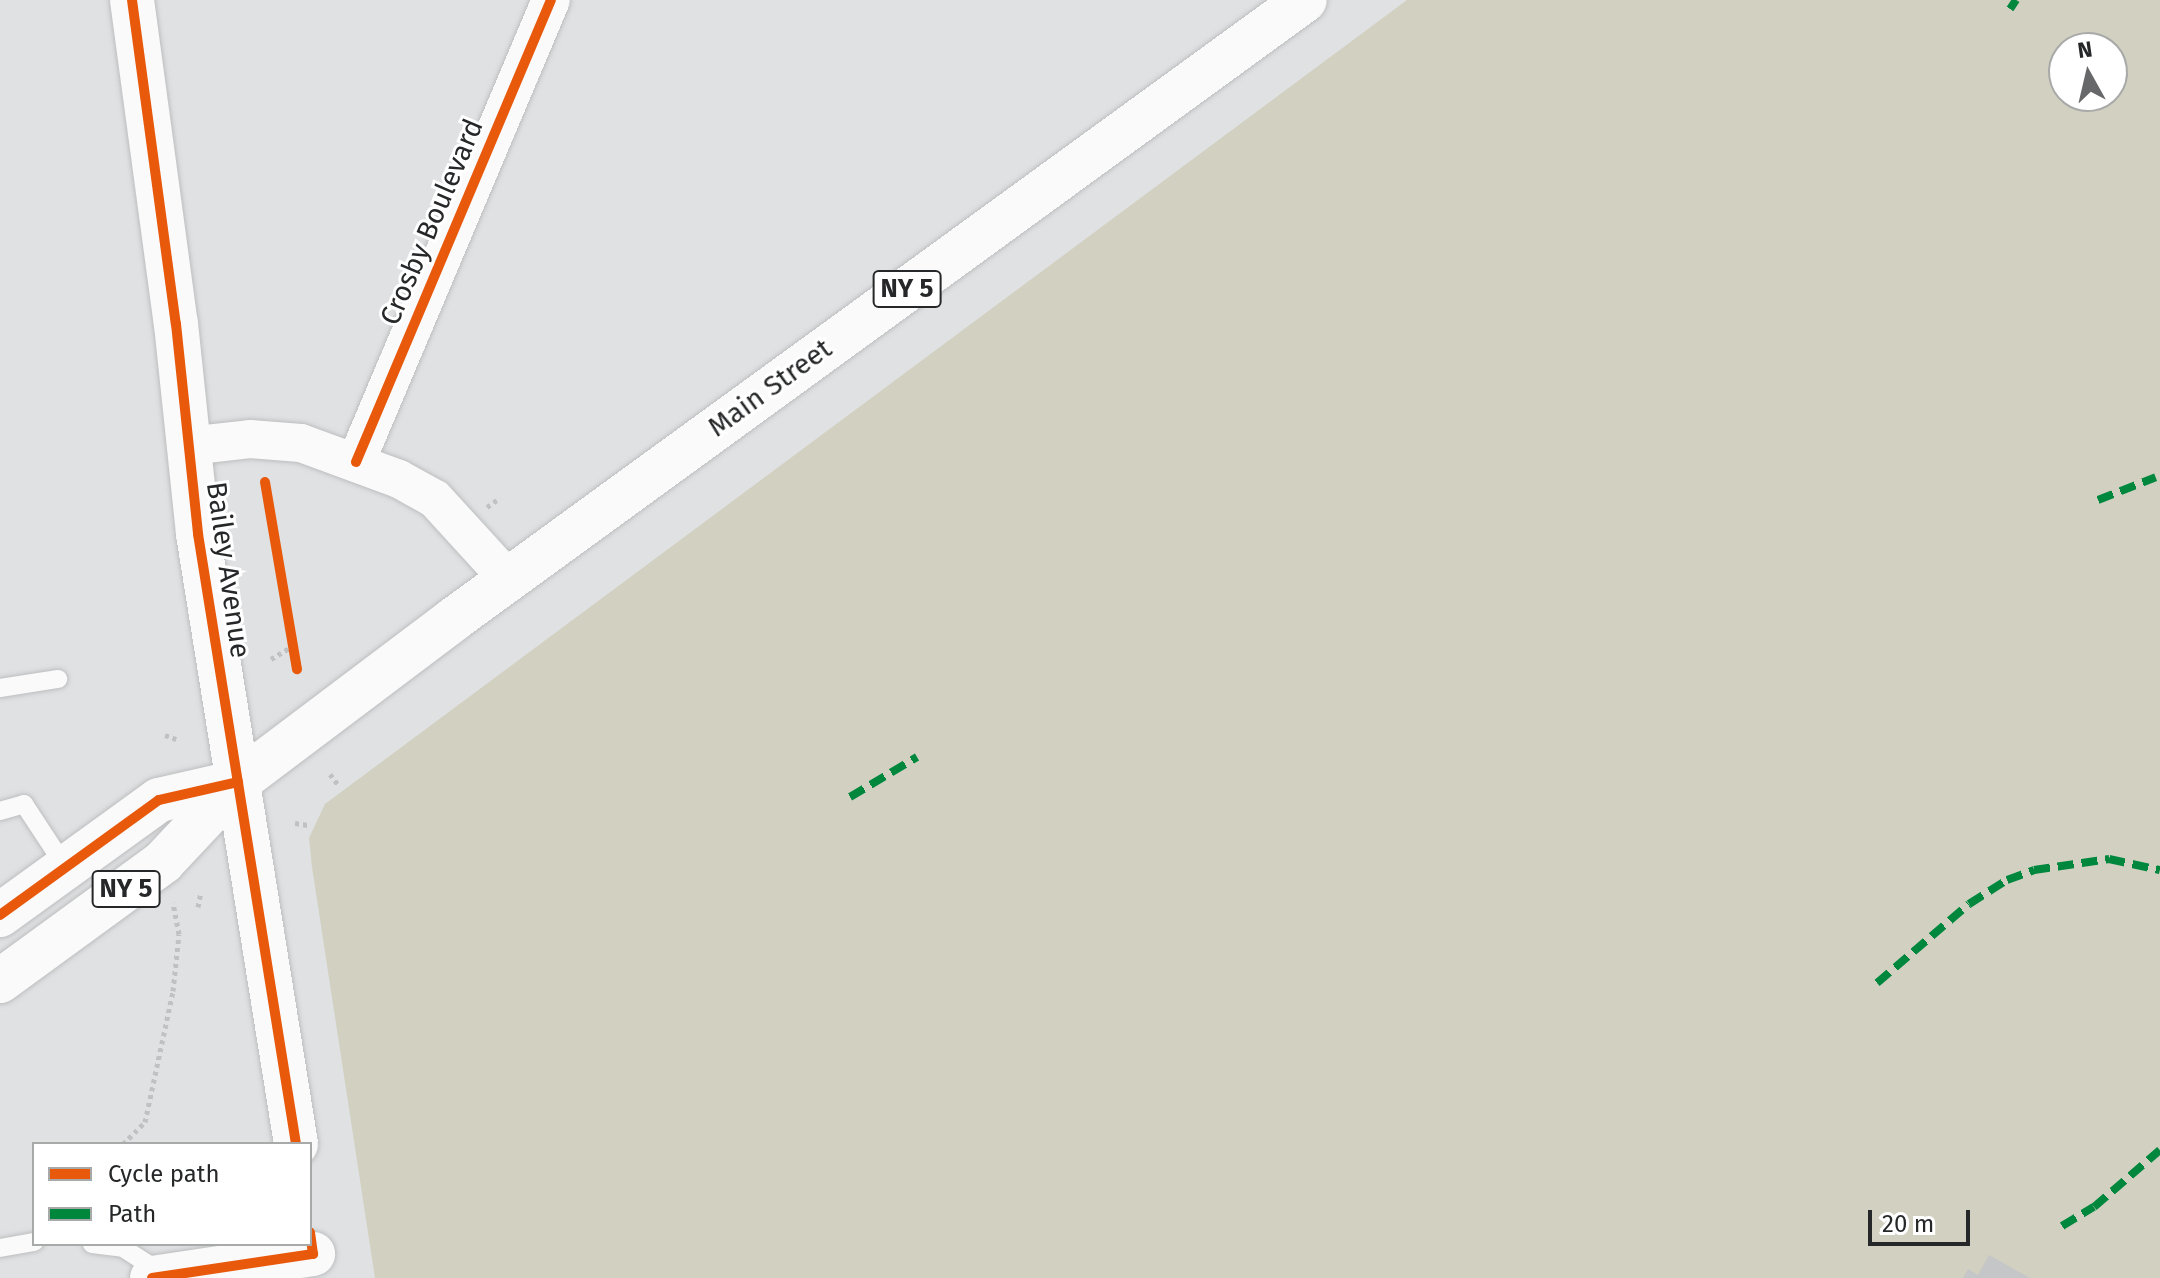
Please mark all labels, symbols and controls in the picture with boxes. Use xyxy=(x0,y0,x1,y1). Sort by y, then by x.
north arrow xyxy=(2048,32,2128,112)
text: N xyxy=(2076,35,2094,64)
street label: Crosby Boulevard xyxy=(373,114,491,330)
road number: NY 5 xyxy=(871,267,943,311)
street label: Main Street xyxy=(702,332,838,444)
street label: Bailey Avenue xyxy=(199,480,257,660)
road number: NY 5 xyxy=(90,867,162,911)
legend xyxy=(32,1142,312,1246)
text: Cycle path xyxy=(108,1160,220,1188)
scale bar xyxy=(1872,1194,1974,1244)
text: Path xyxy=(108,1200,156,1228)
text: 20 m xyxy=(1882,1210,1934,1238)

